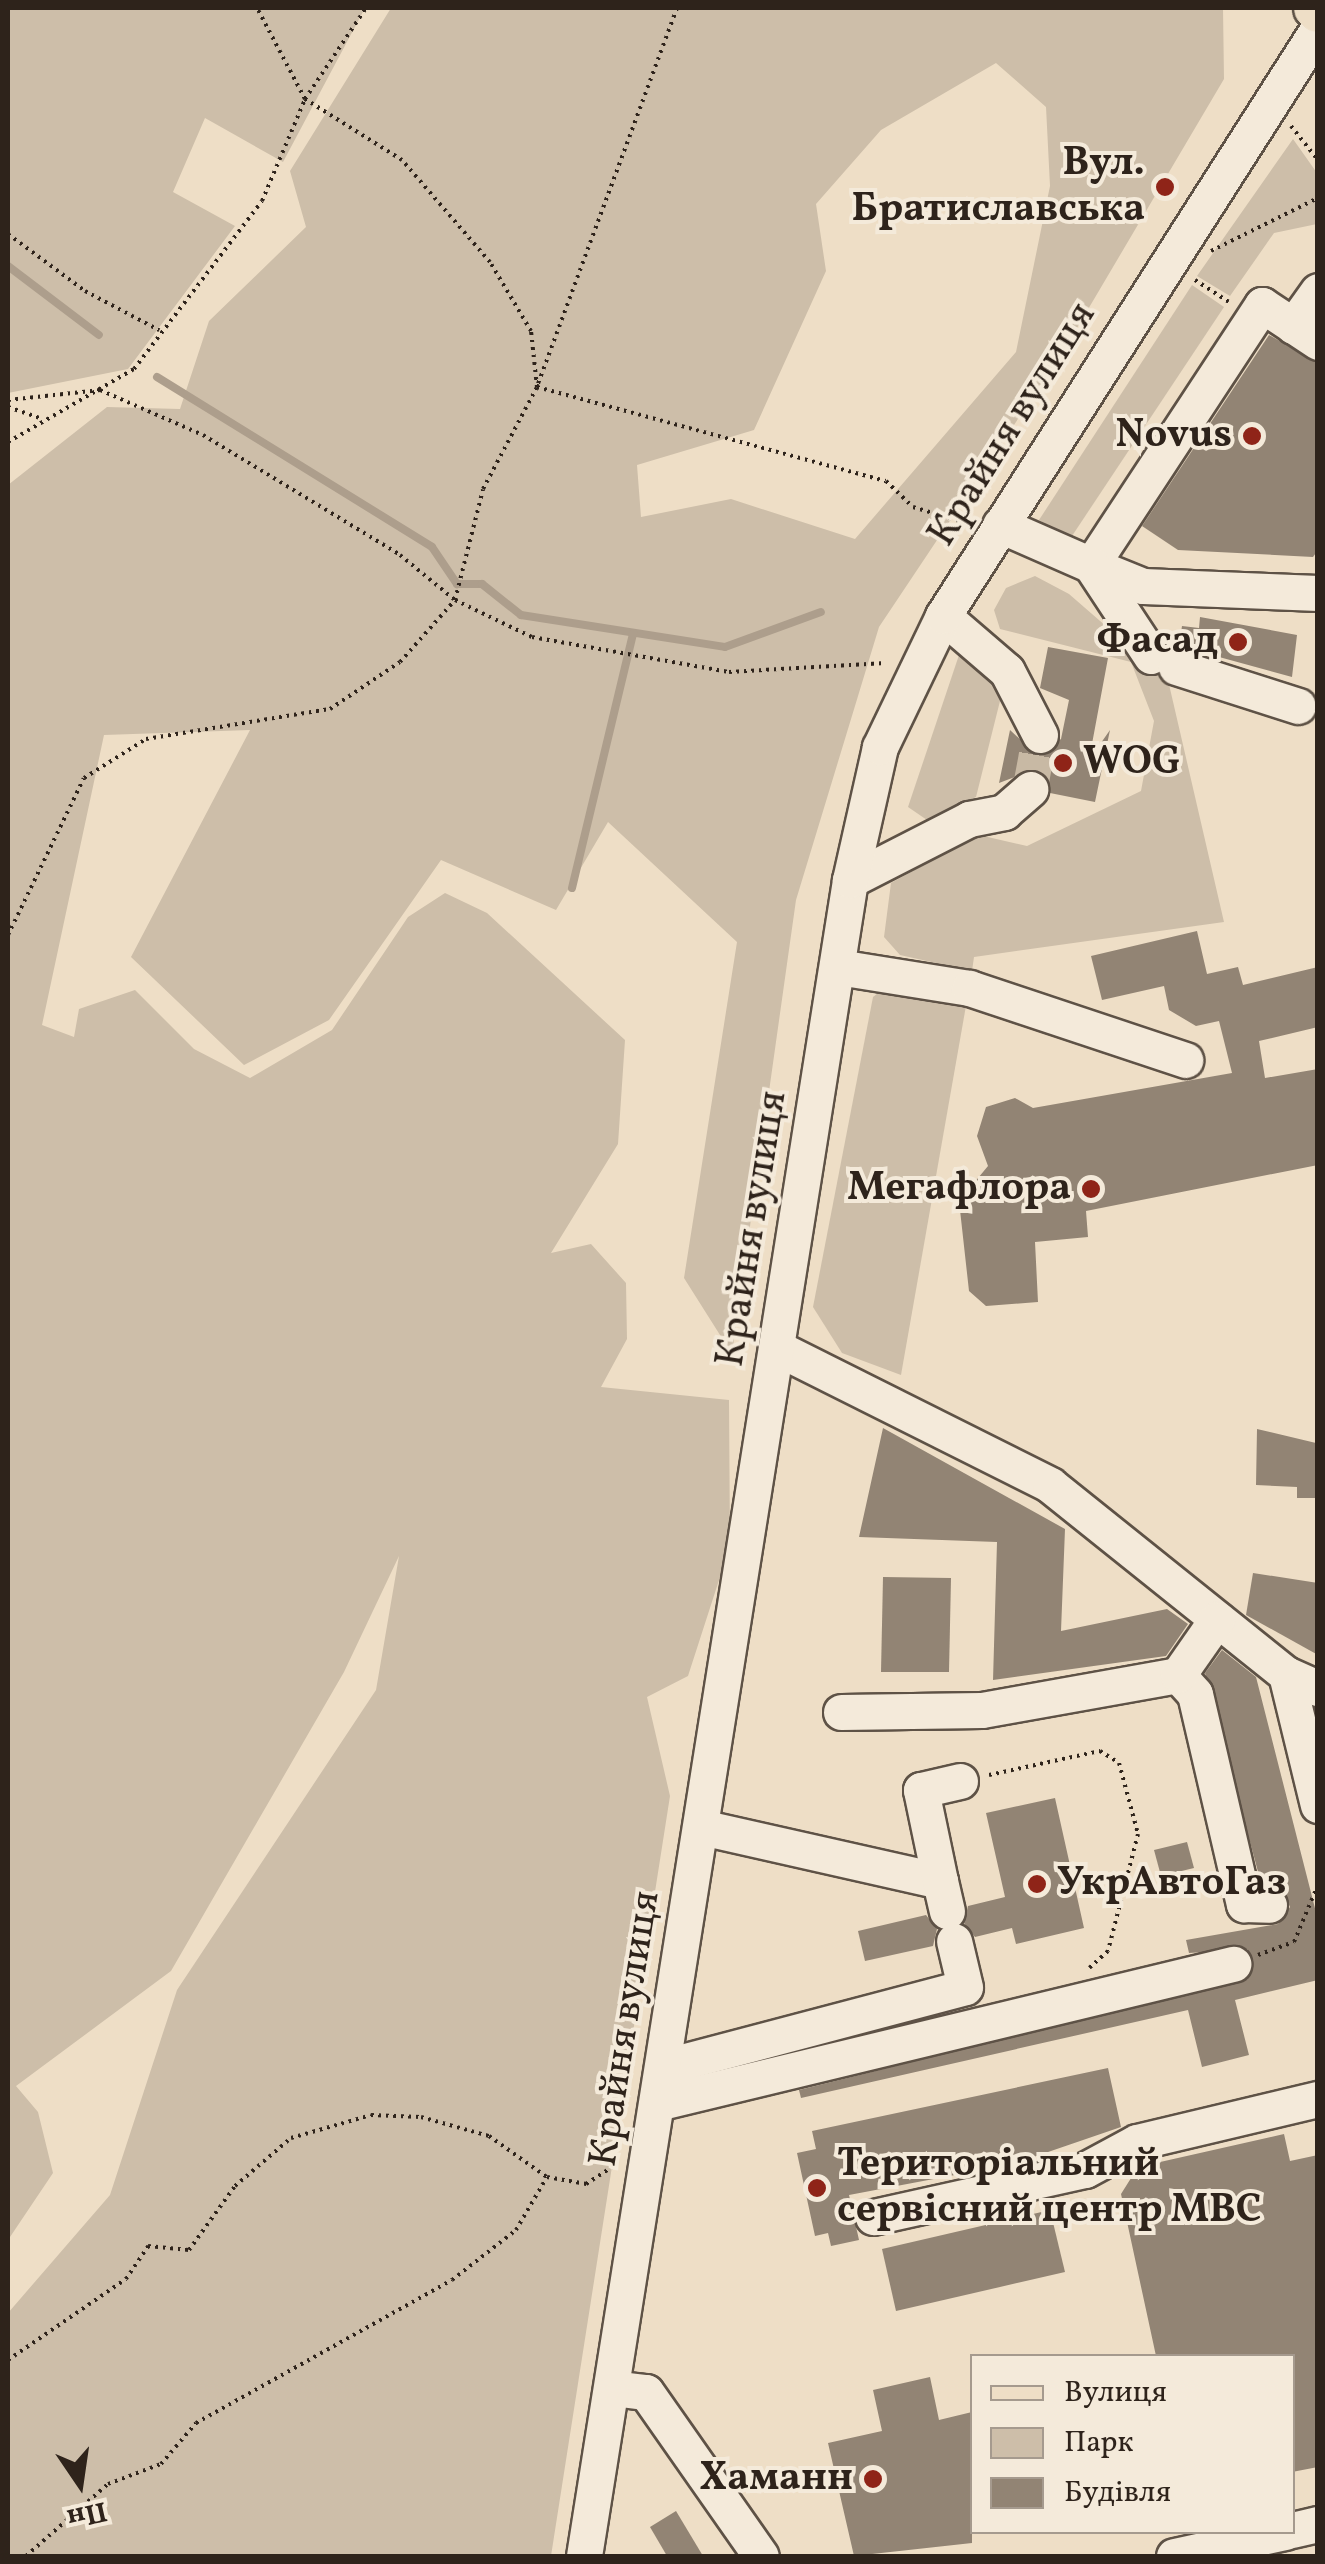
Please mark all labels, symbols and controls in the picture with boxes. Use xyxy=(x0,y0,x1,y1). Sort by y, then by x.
place label: Вул. Братиславська xyxy=(852,140,1145,234)
marker: Вул. Братиславська xyxy=(1154,176,1176,198)
street label: Крайня вулиця xyxy=(919,294,1107,556)
place label: Novus xyxy=(1116,412,1232,460)
marker: Novus xyxy=(1241,425,1263,447)
place label: Фасад xyxy=(1096,618,1218,666)
marker: Фасад xyxy=(1227,631,1249,653)
place label: WOG xyxy=(1083,739,1180,787)
marker: WOG xyxy=(1052,752,1074,774)
street label: Крайня вулиця xyxy=(708,1088,798,1370)
place label: Мегафлора xyxy=(847,1165,1071,1213)
marker: Мегафлора xyxy=(1080,1178,1102,1200)
place label: УкрАвтоГаз xyxy=(1057,1860,1286,1908)
marker: УкрАвтоГаз xyxy=(1026,1873,1048,1895)
street label: Крайня вулиця xyxy=(581,1888,671,2170)
place label: Територіальний сервісний центр МВС xyxy=(837,2141,1262,2235)
marker: Територіальний сервісний центр МВС xyxy=(806,2177,828,2199)
legend xyxy=(970,2354,1295,2534)
text: Вулиця xyxy=(1064,2372,1167,2414)
text: Парк xyxy=(1064,2422,1133,2464)
north arrow xyxy=(30,2434,130,2534)
place label: Хаманн xyxy=(699,2455,853,2503)
marker: Хаманн xyxy=(862,2468,884,2490)
text: Будівля xyxy=(1064,2472,1171,2514)
text: Пн xyxy=(63,2490,111,2537)

